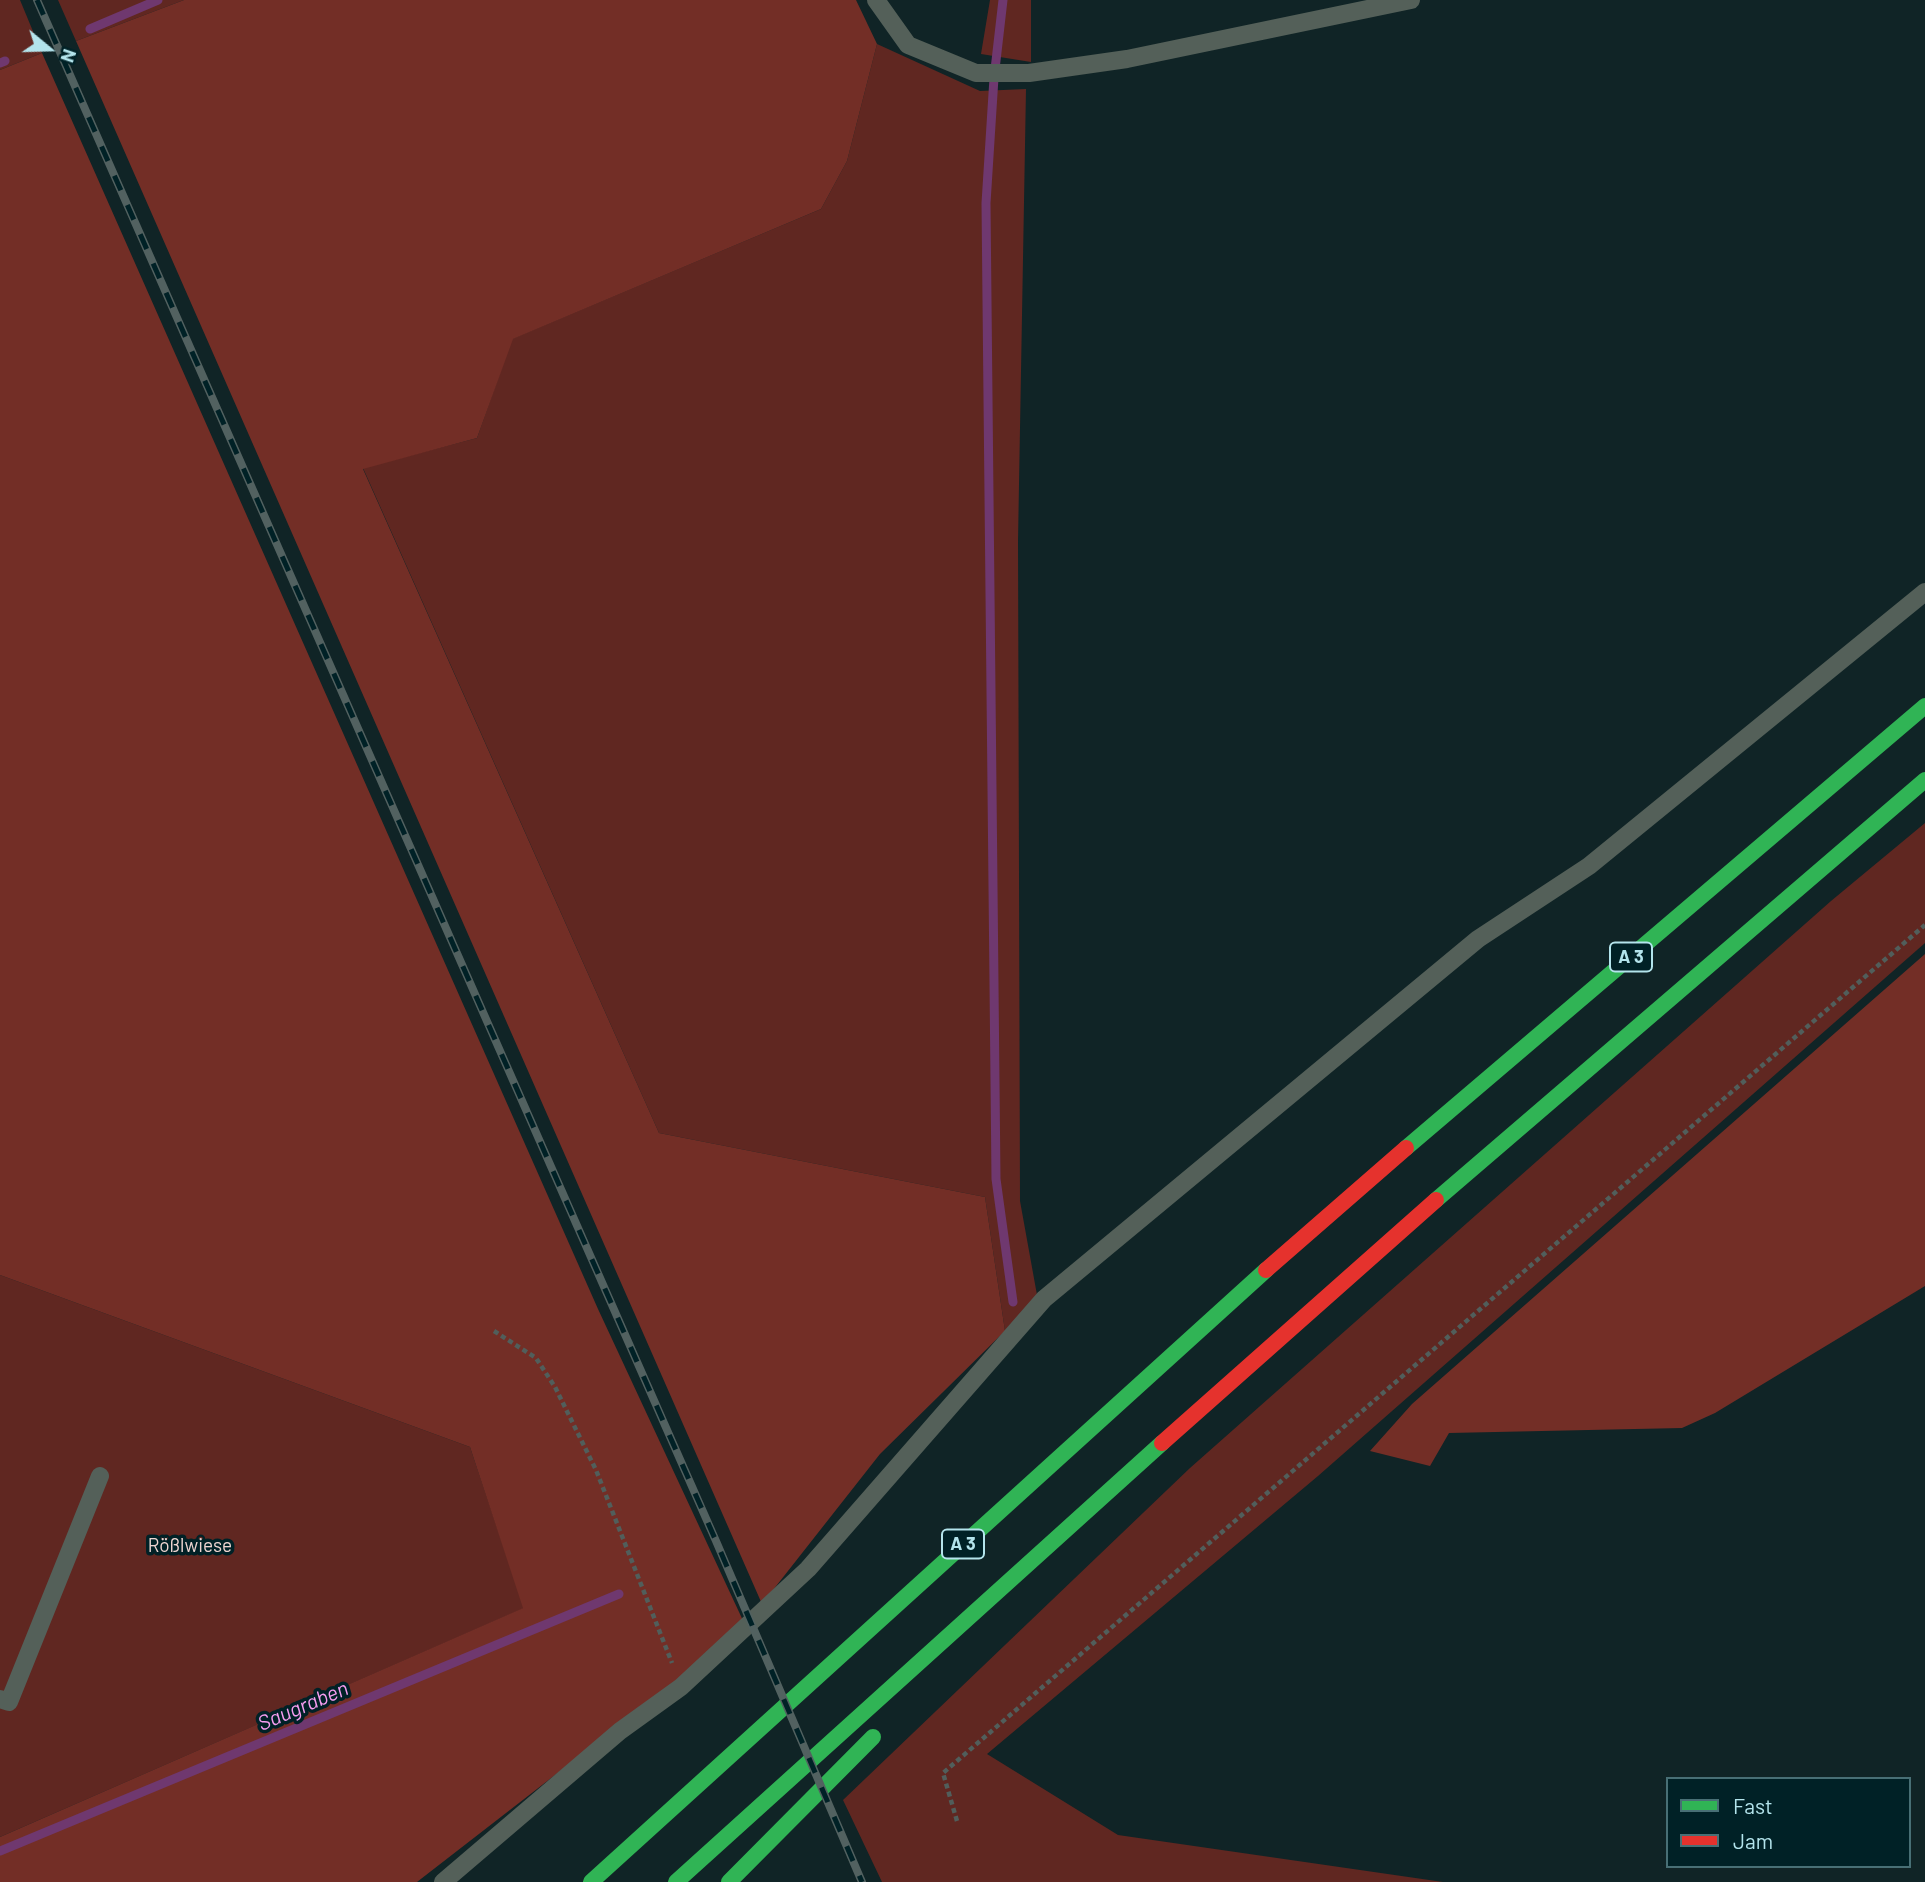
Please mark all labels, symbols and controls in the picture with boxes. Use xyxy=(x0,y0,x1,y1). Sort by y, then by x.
north arrow xyxy=(14,14,84,84)
text: N xyxy=(56,46,82,66)
road number: A 3 xyxy=(1610,942,1652,972)
road number: A 3 xyxy=(942,1530,984,1559)
park label: Rößlwiese xyxy=(148,1535,232,1557)
water label: Saugraben xyxy=(254,1676,352,1736)
legend xyxy=(1666,1777,1911,1868)
text: Fast xyxy=(1733,1793,1773,1818)
text: Jam xyxy=(1733,1828,1773,1853)

